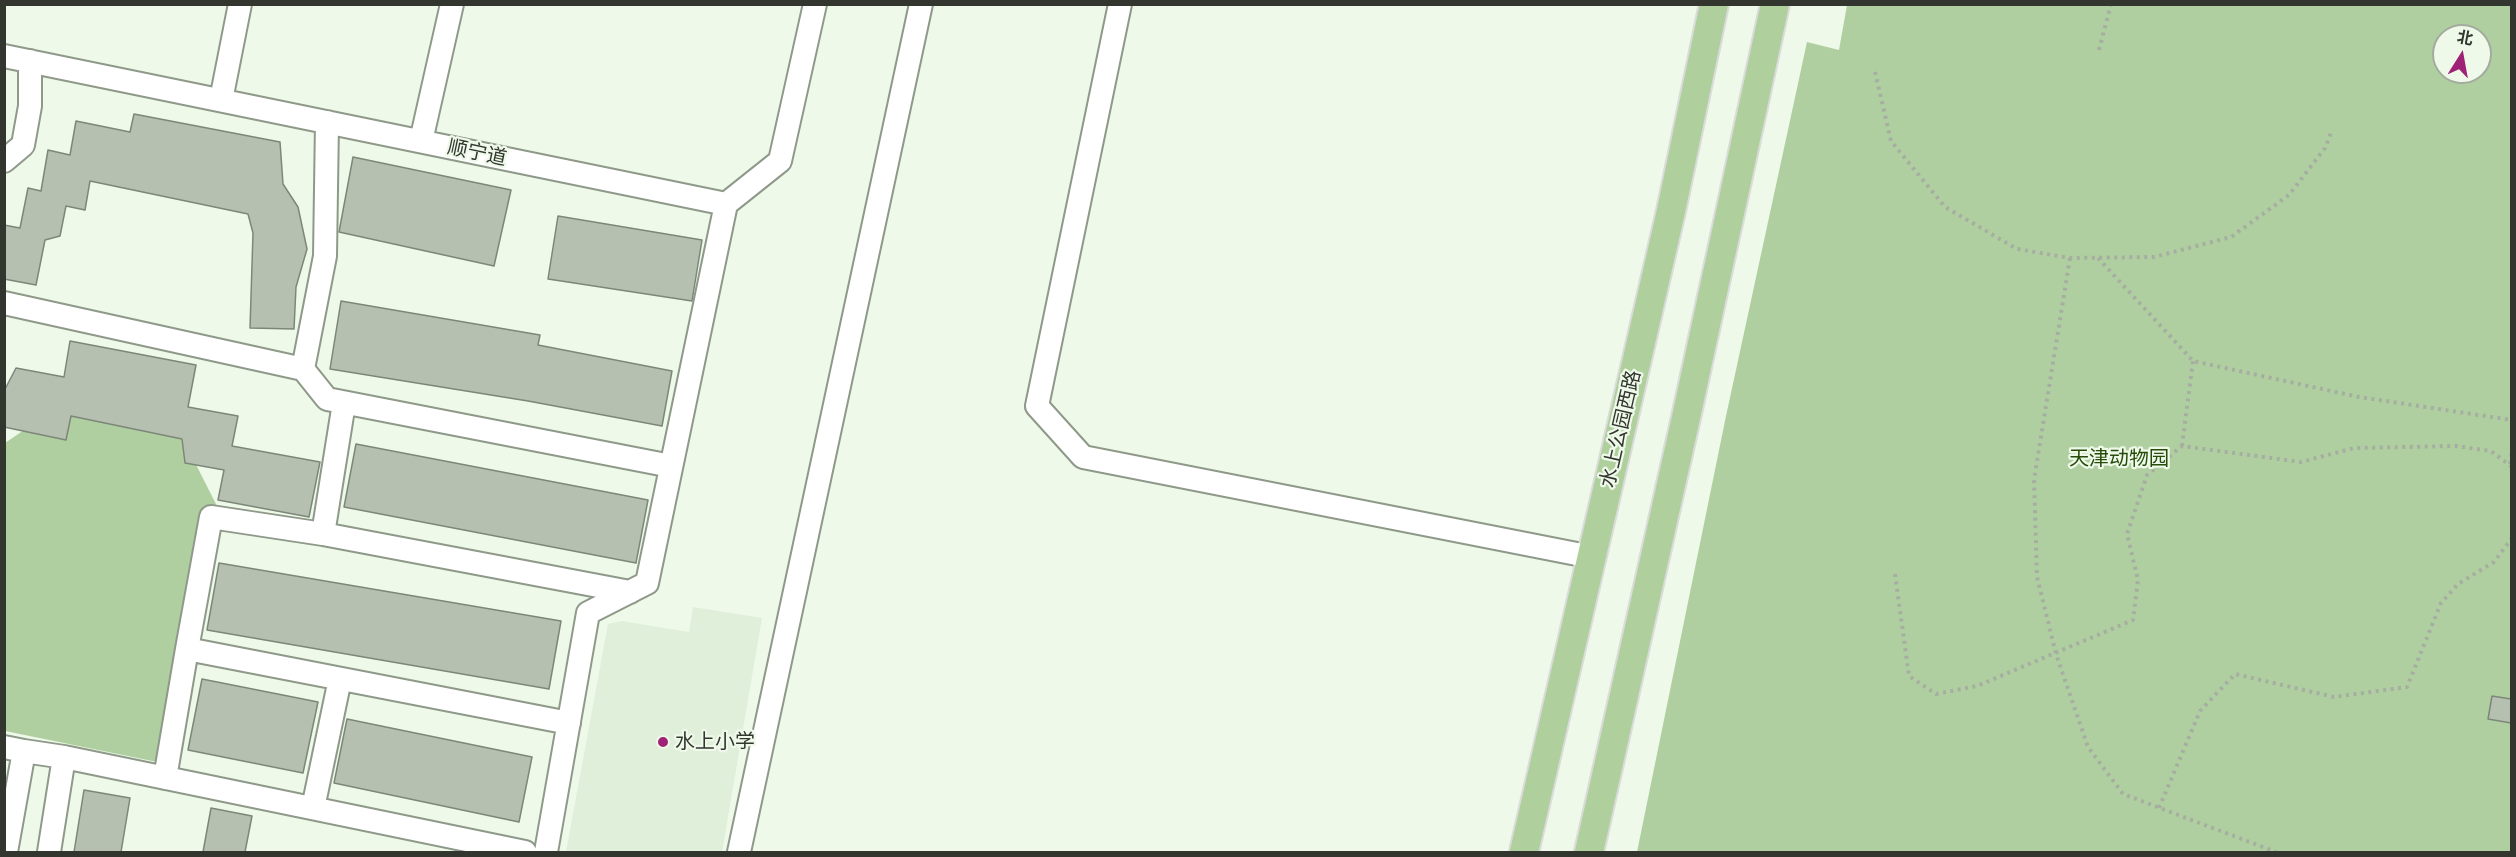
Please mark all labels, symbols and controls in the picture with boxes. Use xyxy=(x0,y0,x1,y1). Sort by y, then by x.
north arrow xyxy=(2432,24,2492,84)
text: 北 xyxy=(2455,27,2475,49)
street label: 顺宁道 xyxy=(445,135,509,171)
street label: 水上公园西路 xyxy=(1596,368,1646,490)
park label: 天津动物园 xyxy=(2069,447,2169,471)
place label: 水上小学 xyxy=(675,730,755,754)
marker: 水上小学 xyxy=(656,735,670,749)

